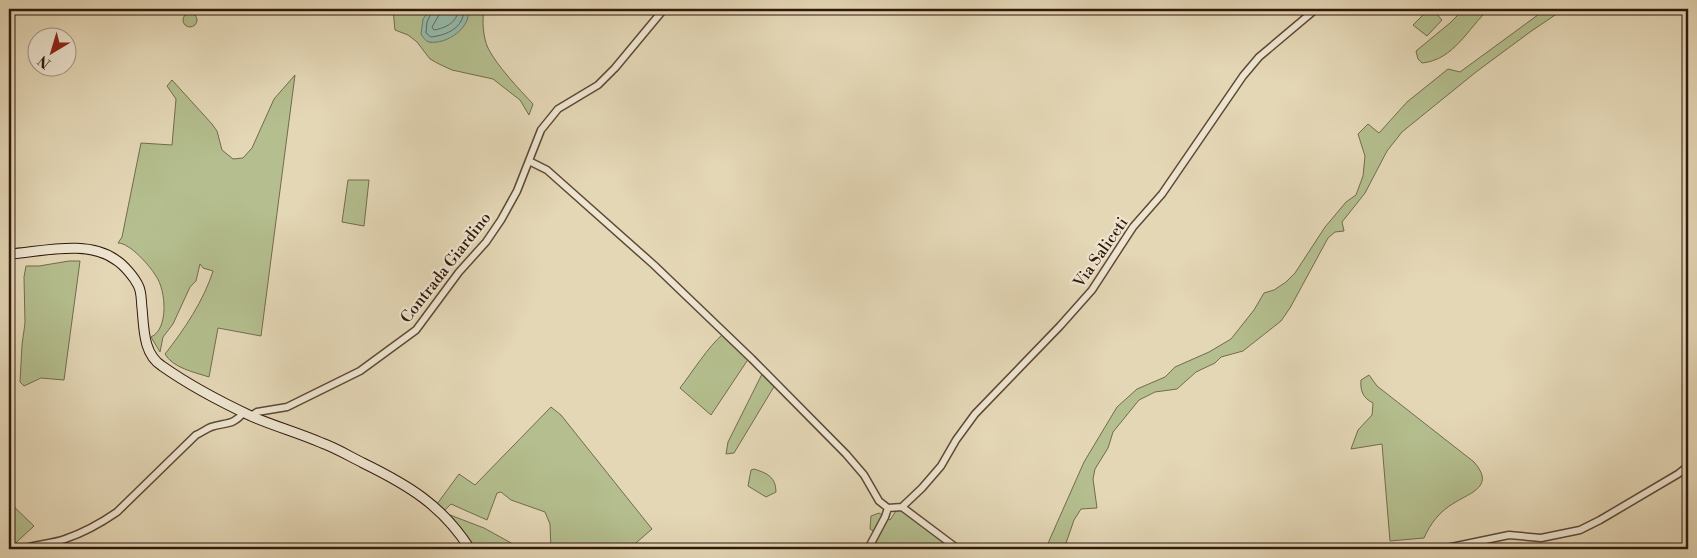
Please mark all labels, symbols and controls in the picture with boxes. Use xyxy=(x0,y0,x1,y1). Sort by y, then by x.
north arrow xyxy=(28,28,78,78)
text: N xyxy=(35,51,55,72)
street label: Contrada Giardino xyxy=(396,208,495,327)
street label: Via Saliceti xyxy=(1069,213,1132,293)

